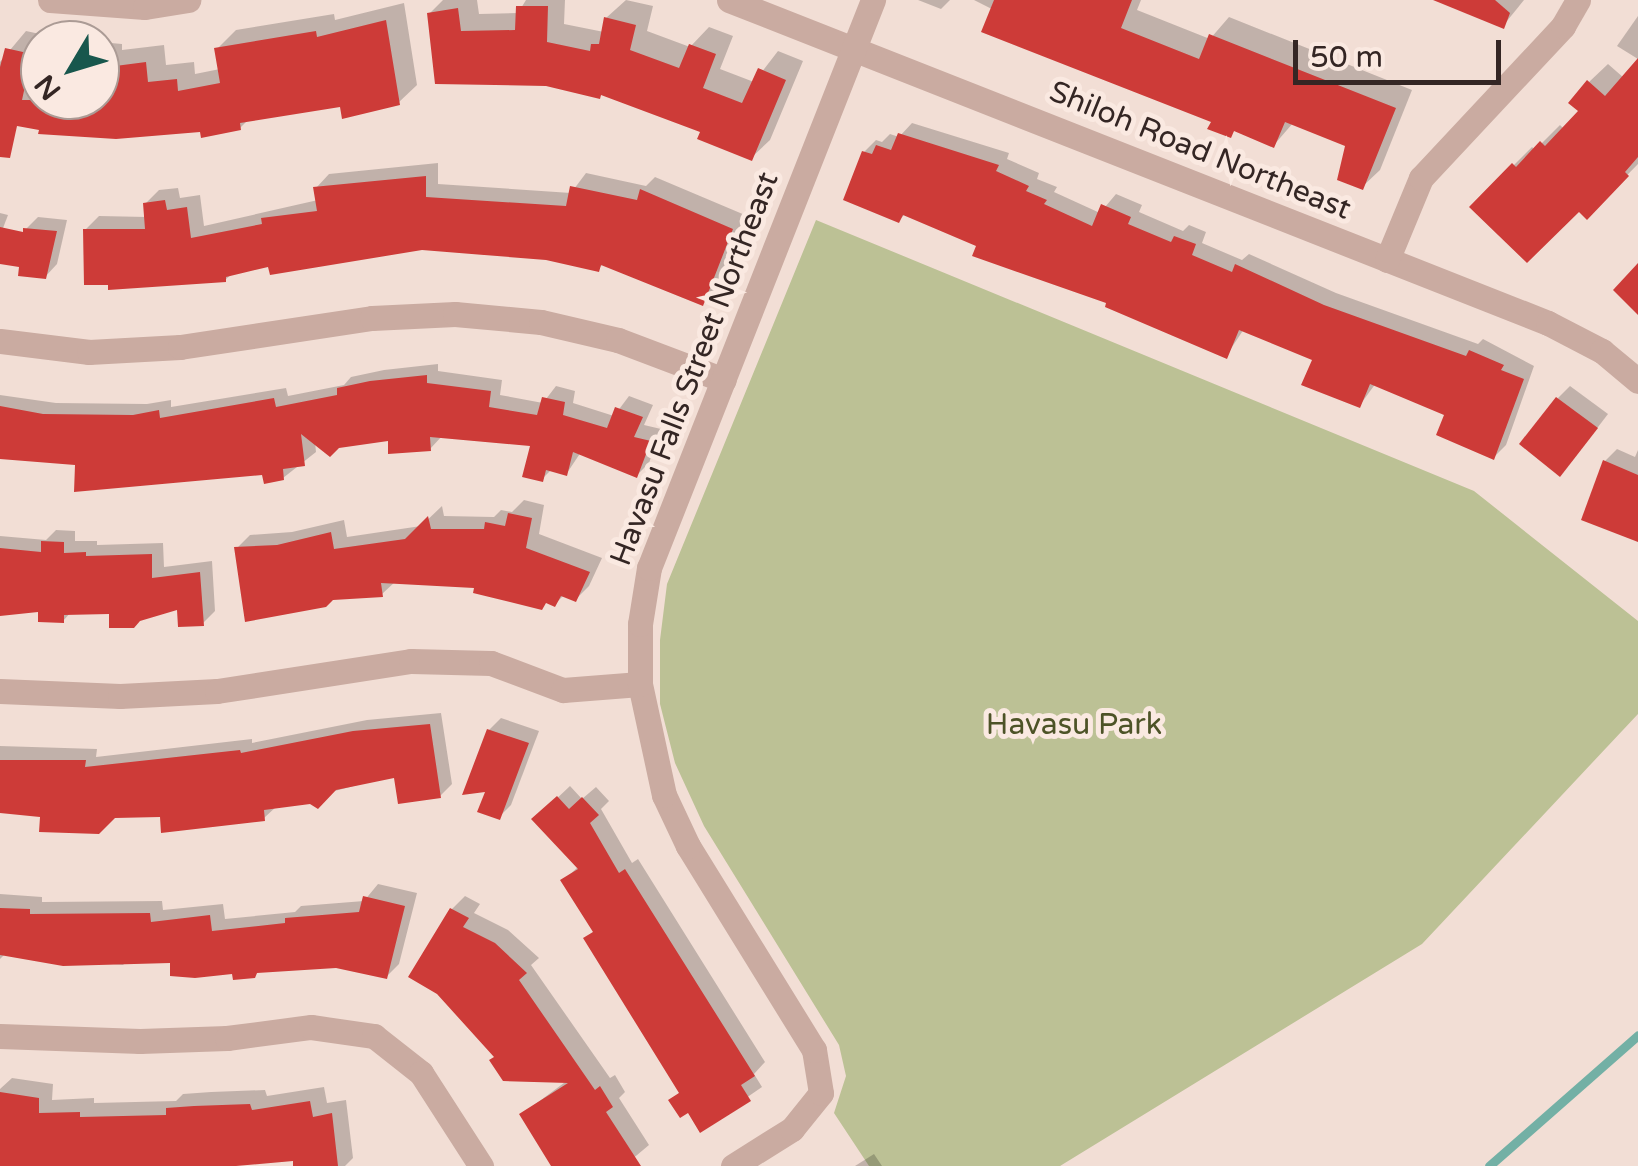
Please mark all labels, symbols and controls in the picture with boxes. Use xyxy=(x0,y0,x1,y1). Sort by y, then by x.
north arrow xyxy=(20,20,120,120)
scale bar xyxy=(1298,20,1506,82)
text: 50 m xyxy=(1310,39,1383,76)
text: N xyxy=(28,68,68,107)
street label: Shiloh Road Northeast xyxy=(1044,74,1356,228)
street label: Havasu Falls Street Northeast xyxy=(603,167,787,571)
park label: Havasu Park xyxy=(986,707,1162,743)

